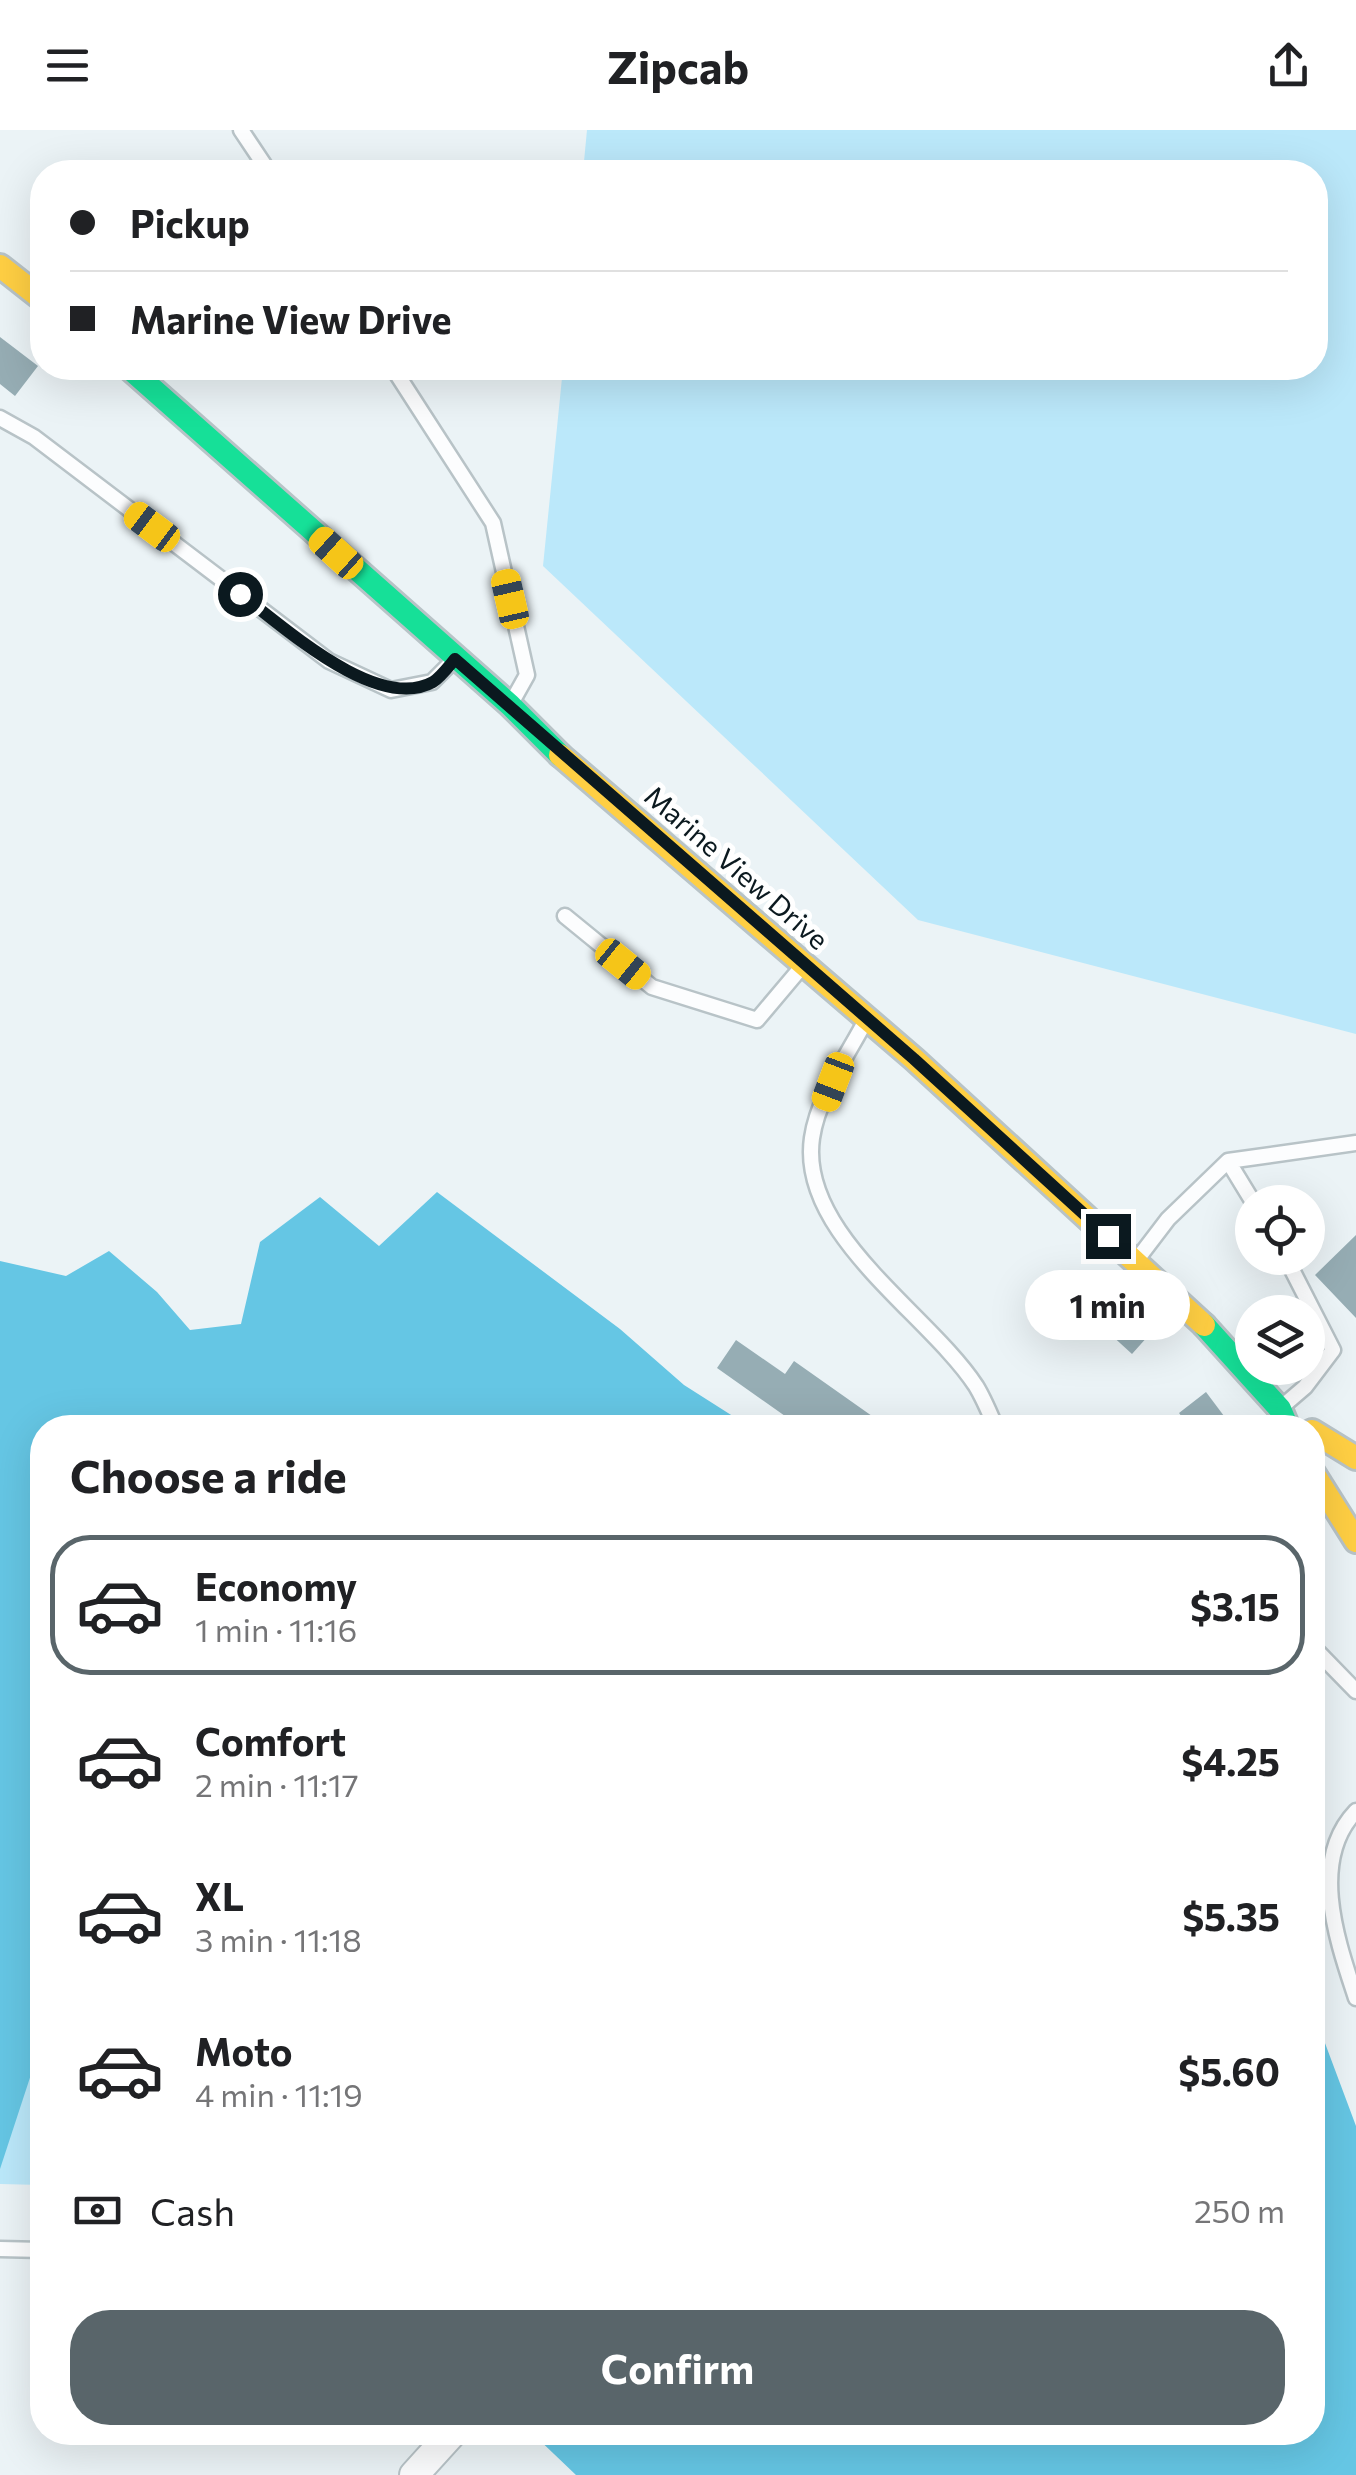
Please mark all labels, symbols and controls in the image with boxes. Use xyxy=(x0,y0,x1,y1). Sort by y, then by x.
icon: menu xyxy=(40,38,95,93)
text: Zipcab xyxy=(607,38,749,93)
icon: share xyxy=(1261,38,1316,93)
text: Pickup xyxy=(130,199,250,246)
text: Marine View Drive xyxy=(130,295,452,342)
car xyxy=(119,497,185,557)
car xyxy=(304,522,368,584)
car xyxy=(489,566,531,632)
route start xyxy=(218,572,263,617)
street label: Marine View Drive xyxy=(638,778,836,956)
car xyxy=(590,933,656,995)
car xyxy=(808,1049,858,1115)
map controls xyxy=(1235,1185,1325,1385)
button: locate xyxy=(1235,1185,1325,1275)
route end xyxy=(1086,1214,1131,1259)
callout: 1 min xyxy=(1026,1271,1190,1341)
text: 1 min xyxy=(1070,1285,1145,1325)
button: layers xyxy=(1235,1295,1325,1385)
text: Choose a ride xyxy=(70,1447,347,1502)
icon: car xyxy=(75,1560,165,1650)
text: Economy xyxy=(195,1562,357,1609)
text: $3.15 xyxy=(1190,1582,1280,1629)
text: 1 min · 11:16 xyxy=(195,1609,357,1649)
icon: car xyxy=(75,1715,165,1805)
text: Comfort xyxy=(195,1717,346,1764)
text: $4.25 xyxy=(1181,1737,1280,1784)
text: 2 min · 11:17 xyxy=(195,1764,359,1804)
icon: car xyxy=(75,1870,165,1960)
text: XL xyxy=(195,1872,244,1919)
text: $5.35 xyxy=(1182,1892,1280,1939)
text: 3 min · 11:18 xyxy=(195,1919,362,1959)
icon: car xyxy=(75,2025,165,2115)
text: Moto xyxy=(195,2027,293,2074)
text: $5.60 xyxy=(1178,2047,1280,2094)
text: 4 min · 11:19 xyxy=(195,2074,363,2114)
icon: cash xyxy=(70,2183,125,2238)
text: Cash xyxy=(150,2187,235,2234)
text: 250 m xyxy=(1194,2190,1285,2230)
button: Confirm xyxy=(70,2310,1285,2425)

